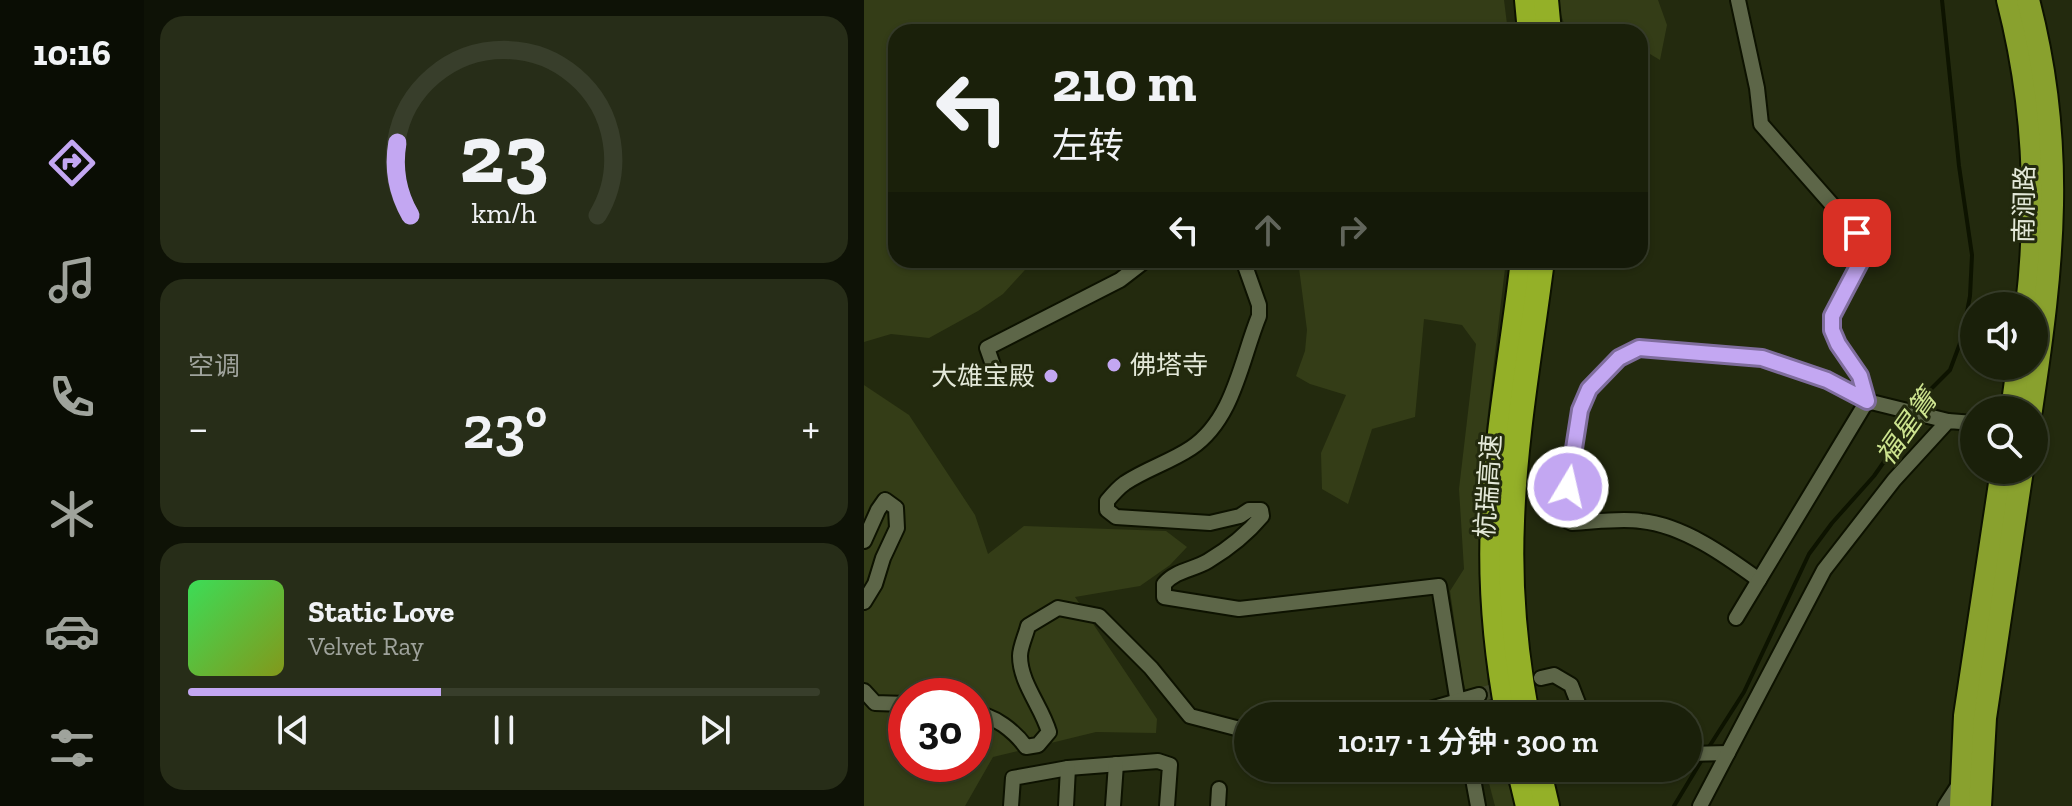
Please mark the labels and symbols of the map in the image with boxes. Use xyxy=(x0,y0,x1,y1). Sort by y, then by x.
street label: 南涧路 xyxy=(2007,165,2041,243)
pin xyxy=(1823,199,1891,267)
place label: 佛塔寺 xyxy=(1130,349,1208,381)
marker: 佛塔寺 xyxy=(1105,356,1123,374)
place label: 大雄宝殿 xyxy=(931,360,1035,392)
marker: 大雄宝殿 xyxy=(1042,367,1060,385)
water label: 福星箐 xyxy=(1869,380,1946,471)
street label: 杭瑞高速 xyxy=(1468,433,1508,539)
position arrow xyxy=(1526,445,1610,529)
speed limit sign: 30 xyxy=(888,678,992,782)

